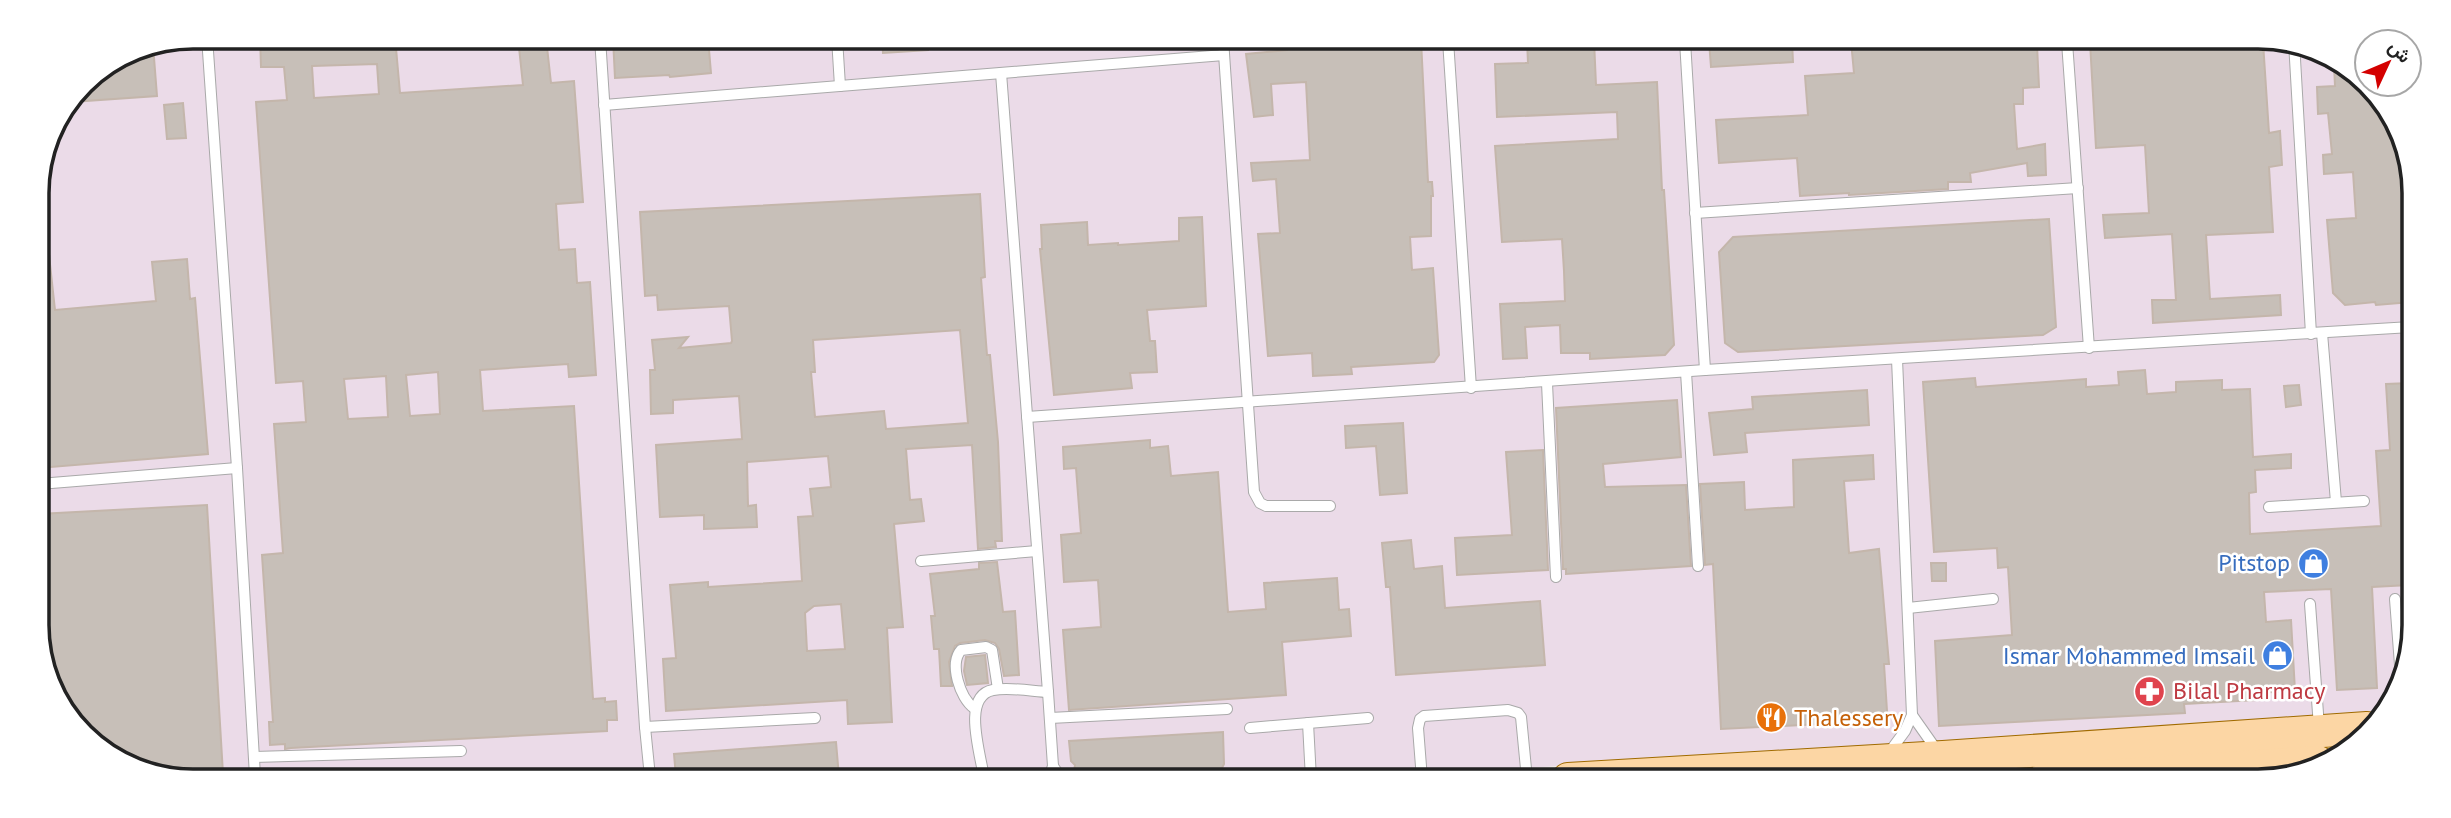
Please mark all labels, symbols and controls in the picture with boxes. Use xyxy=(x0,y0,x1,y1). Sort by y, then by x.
north arrow xyxy=(2353,28,2423,98)
text: ش xyxy=(2384,35,2417,68)
shop icon: Pitstop xyxy=(2296,546,2330,580)
place label: Pitstop xyxy=(2218,547,2290,578)
shop icon: Ismar Mohammed Imsail xyxy=(2261,639,2295,673)
place label: Ismar Mohammed Imsail xyxy=(2003,640,2255,671)
pharmacy icon: Bilal Pharmacy xyxy=(2133,674,2167,708)
place label: Bilal Pharmacy xyxy=(2173,675,2326,706)
restaurant icon: Thalessery xyxy=(1754,701,1788,735)
place label: Thalessery xyxy=(1794,702,1903,733)

